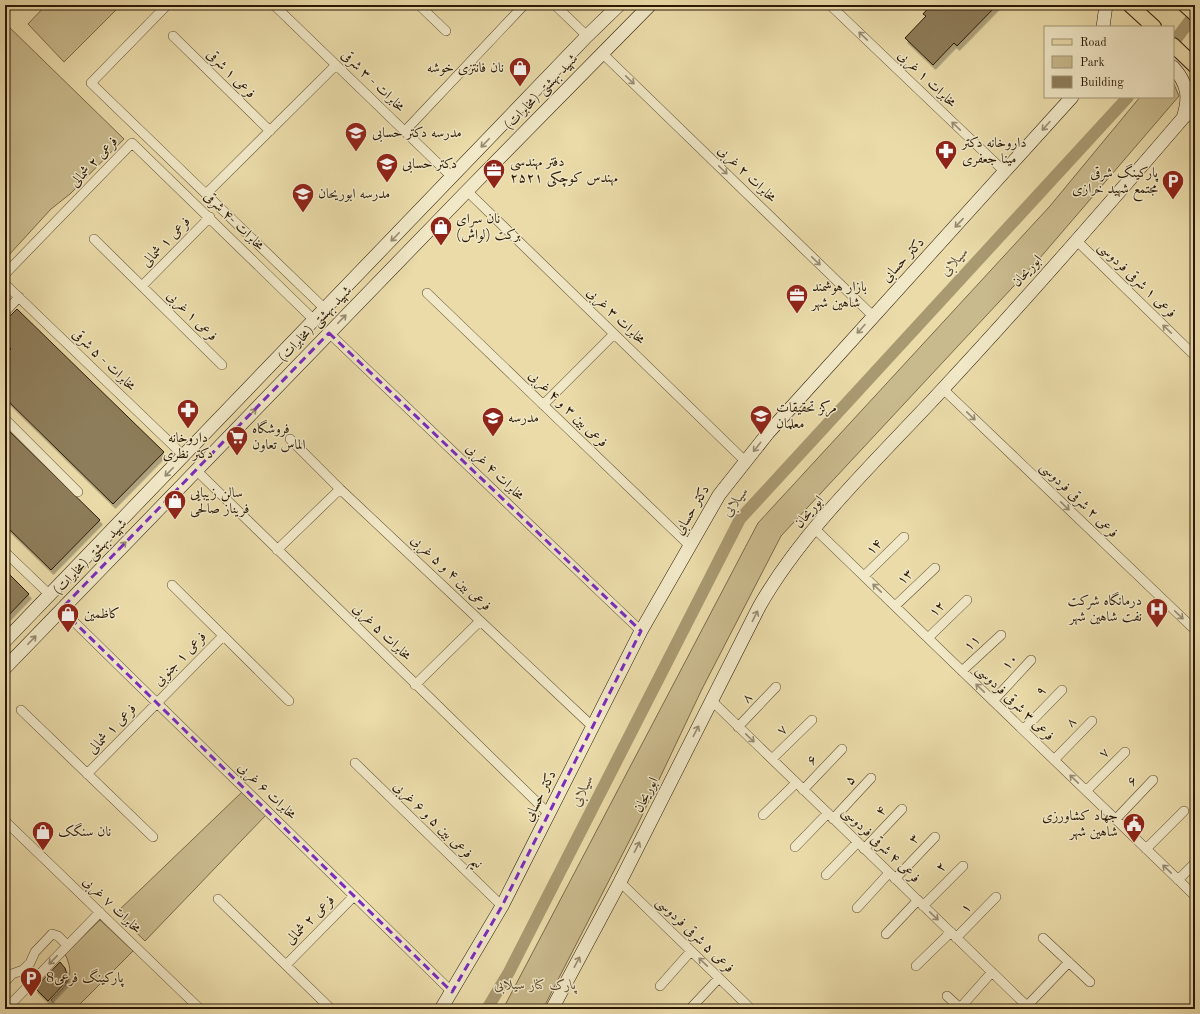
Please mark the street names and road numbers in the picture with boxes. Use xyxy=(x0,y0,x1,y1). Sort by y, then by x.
street label: فرعی ۱ شرقی xyxy=(203,47,258,102)
street label: مخابرات - ۳ شرقی xyxy=(337,47,408,116)
street label: مخابرات ۱ غربی xyxy=(894,48,959,112)
street label: شهید بهشتی (مخابرات) xyxy=(501,51,582,134)
street label: فرعی ۲ شمالی xyxy=(67,134,121,191)
street label: مخابرات ۲ غربی xyxy=(714,143,779,207)
street label: مخابرات -۴ شرقی xyxy=(200,189,267,255)
street label: فرعی ۱ شمالی xyxy=(139,214,194,270)
street label: دکتر حسابی xyxy=(879,235,928,286)
street label: فرعی ۱ شرقی فردوسی xyxy=(1094,239,1179,322)
street label: ابوریحان xyxy=(1009,252,1045,290)
street label: شهید بهشتی (مخابرات) xyxy=(275,283,356,366)
street label: مخابرات ۳ غربی xyxy=(583,285,648,349)
street label: فرعی ۱ غربی xyxy=(163,288,220,345)
street label: مخابرات - ۵ شرقی xyxy=(68,326,139,395)
street label: فرعی بین ۳ و ۴ غربی xyxy=(524,368,610,451)
street label: مخابرات ۴ غربی xyxy=(462,441,527,505)
street label: فرعی ۲ شرقی فردوسی xyxy=(1036,459,1121,542)
street label: دکتر حسابی xyxy=(672,483,714,538)
street label: ابوریحان xyxy=(792,493,827,531)
street label: شهید بهشتی (مخابرات) xyxy=(50,516,131,599)
street label: فرعی بین ۴ و ۵ غربی xyxy=(407,533,494,615)
street label: ۱۴ xyxy=(863,536,885,558)
street label: ۱۳ xyxy=(894,566,916,588)
street label: ۱۲ xyxy=(926,598,948,620)
street label: مخابرات ۵ غربی xyxy=(349,601,414,665)
street label: فرعی ۱ جنوبی xyxy=(151,629,210,690)
street label: ۱۱ xyxy=(961,632,983,654)
street label: ۱۰ xyxy=(999,651,1021,673)
street label: فرعی ۳ شرقی فردوسی xyxy=(972,662,1057,745)
street label: ۹ xyxy=(1033,683,1049,699)
street label: ۸ xyxy=(739,690,755,706)
street label: فرعی ۱ شمالی xyxy=(85,701,140,757)
street label: ۸ xyxy=(1063,714,1079,730)
street label: ۷ xyxy=(774,722,790,738)
street label: ۷ xyxy=(1096,745,1112,761)
street label: ۶ xyxy=(804,752,820,768)
street label: مخابرات ۶ غربی xyxy=(234,760,299,824)
street label: دکتر حسابی xyxy=(521,768,561,825)
street label: ۵ xyxy=(842,772,858,788)
street label: ۶ xyxy=(1124,773,1140,789)
street label: ابوریحان xyxy=(631,775,662,815)
street label: نیم فرعی بین ۵ و ۶ غربی xyxy=(386,779,486,876)
street label: ۴ xyxy=(873,803,889,819)
street label: فرعی ۴ شرقی فردوسی xyxy=(838,804,923,887)
street label: ۳ xyxy=(906,831,922,847)
street label: ۲ xyxy=(933,859,949,875)
street label: مخابرات ۷ غربی xyxy=(79,874,144,938)
street label: فرعی ۲ شمالی xyxy=(283,893,338,948)
street label: فرعی ۵ شرقی فردوسی xyxy=(652,894,737,977)
street label: ۱ xyxy=(958,900,974,916)

